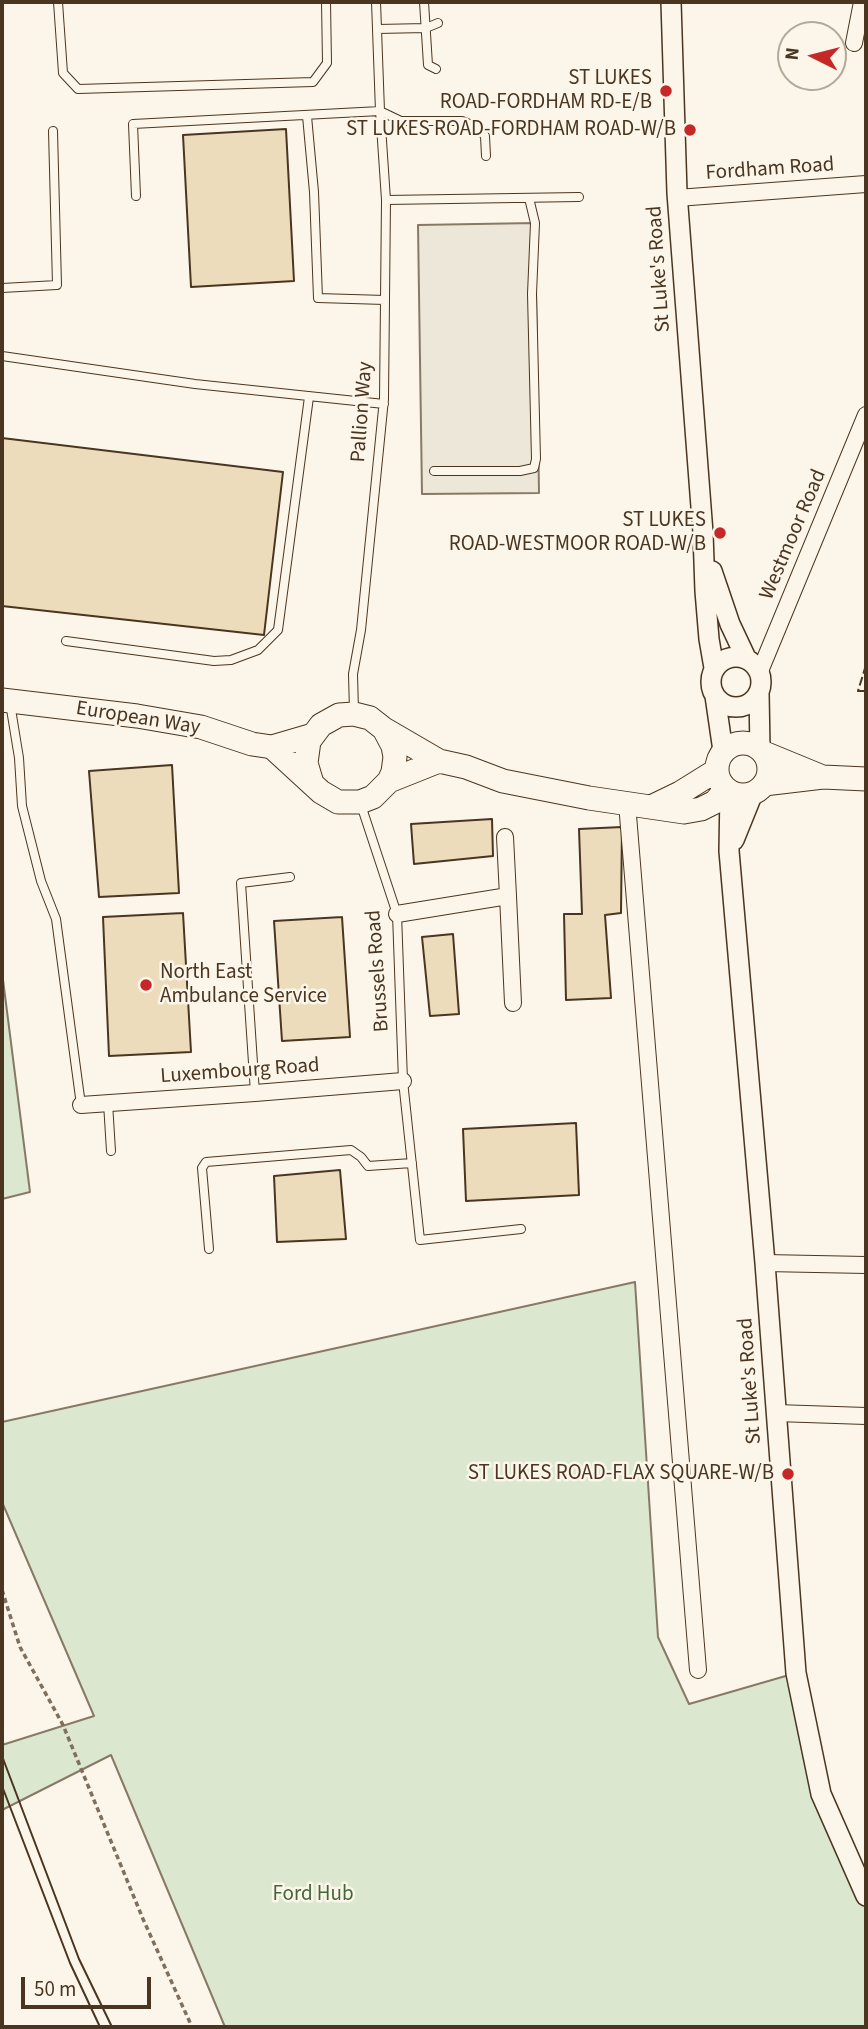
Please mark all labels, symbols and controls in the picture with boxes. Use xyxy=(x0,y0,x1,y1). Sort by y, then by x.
north arrow xyxy=(777,21,847,91)
text: N xyxy=(779,46,807,62)
place label: ST LUKES ROAD-FORDHAM RD-E/B xyxy=(440,66,652,116)
marker: ST LUKES ROAD-FORDHAM RD-E/B xyxy=(658,83,674,99)
place label: ST LUKES ROAD-FORDHAM ROAD-W/B xyxy=(346,117,676,143)
marker: ST LUKES ROAD-FORDHAM ROAD-W/B xyxy=(682,122,698,138)
street label: Fordham Road xyxy=(705,153,835,187)
street label: St Luke's Road xyxy=(643,205,677,333)
street label: Pallion Way xyxy=(347,361,379,463)
street label: Westmoor Road xyxy=(755,466,833,604)
place label: ST LUKES ROAD-WESTMOOR ROAD-W/B xyxy=(449,508,706,558)
marker: ST LUKES ROAD-WESTMOOR ROAD-W/B xyxy=(712,525,728,541)
street label: European Way xyxy=(74,697,202,741)
street label: Brussels Road xyxy=(362,909,396,1033)
place label: North East Ambulance Service xyxy=(160,960,327,1010)
marker: North East Ambulance Service xyxy=(138,977,154,993)
street label: Luxembourg Road xyxy=(160,1054,320,1090)
street label: St Luke's Road xyxy=(734,1317,768,1445)
place label: ST LUKES ROAD-FLAX SQUARE-W/B xyxy=(468,1461,774,1487)
marker: ST LUKES ROAD-FLAX SQUARE-W/B xyxy=(780,1466,796,1482)
park label: Ford Hub xyxy=(272,1882,354,1908)
scale bar xyxy=(24,1962,154,2006)
text: 50 m xyxy=(34,1974,76,2004)

